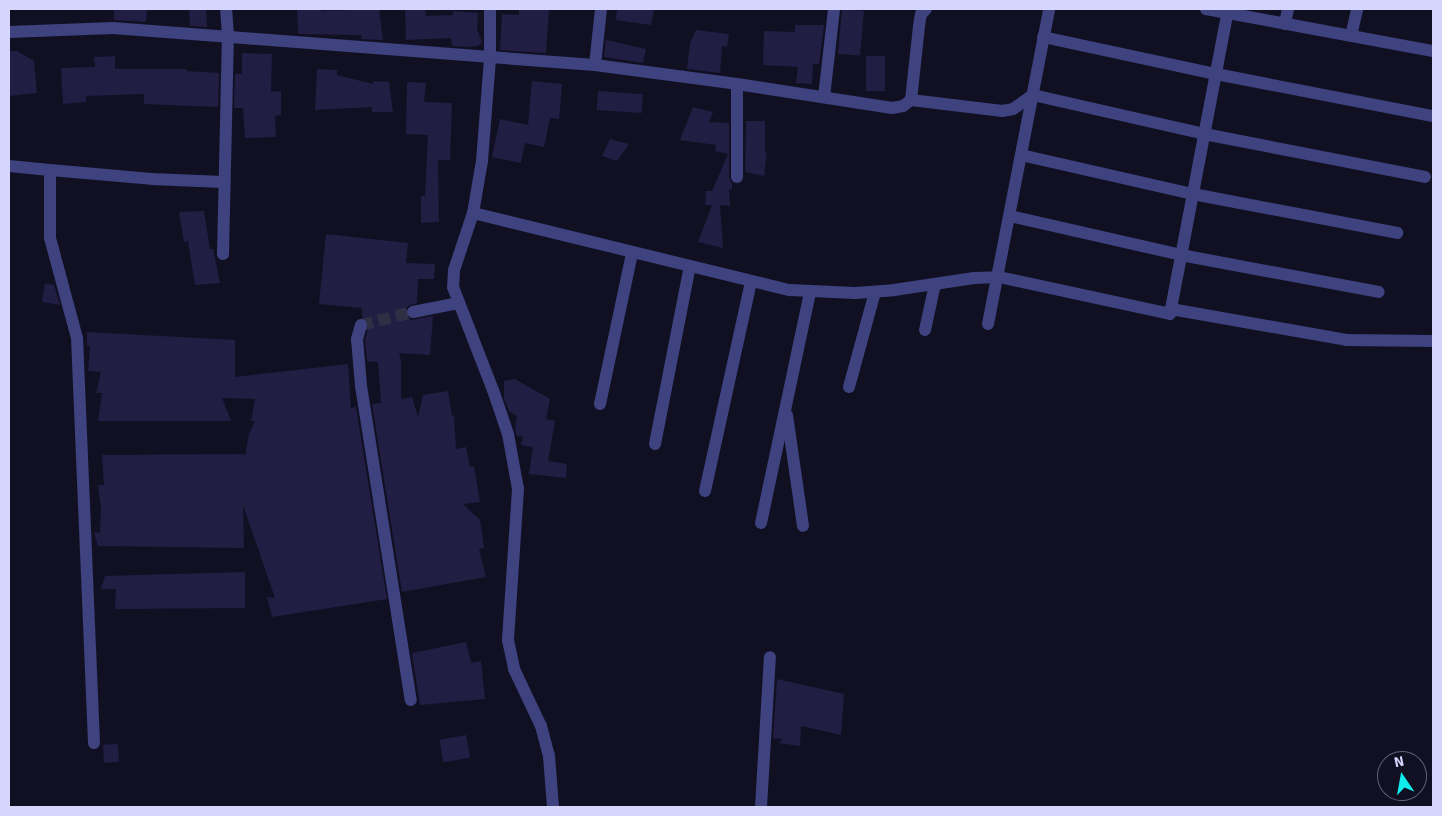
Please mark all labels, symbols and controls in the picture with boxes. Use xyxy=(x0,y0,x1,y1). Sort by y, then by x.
north arrow xyxy=(1377,751,1427,801)
text: N xyxy=(1392,752,1406,771)

